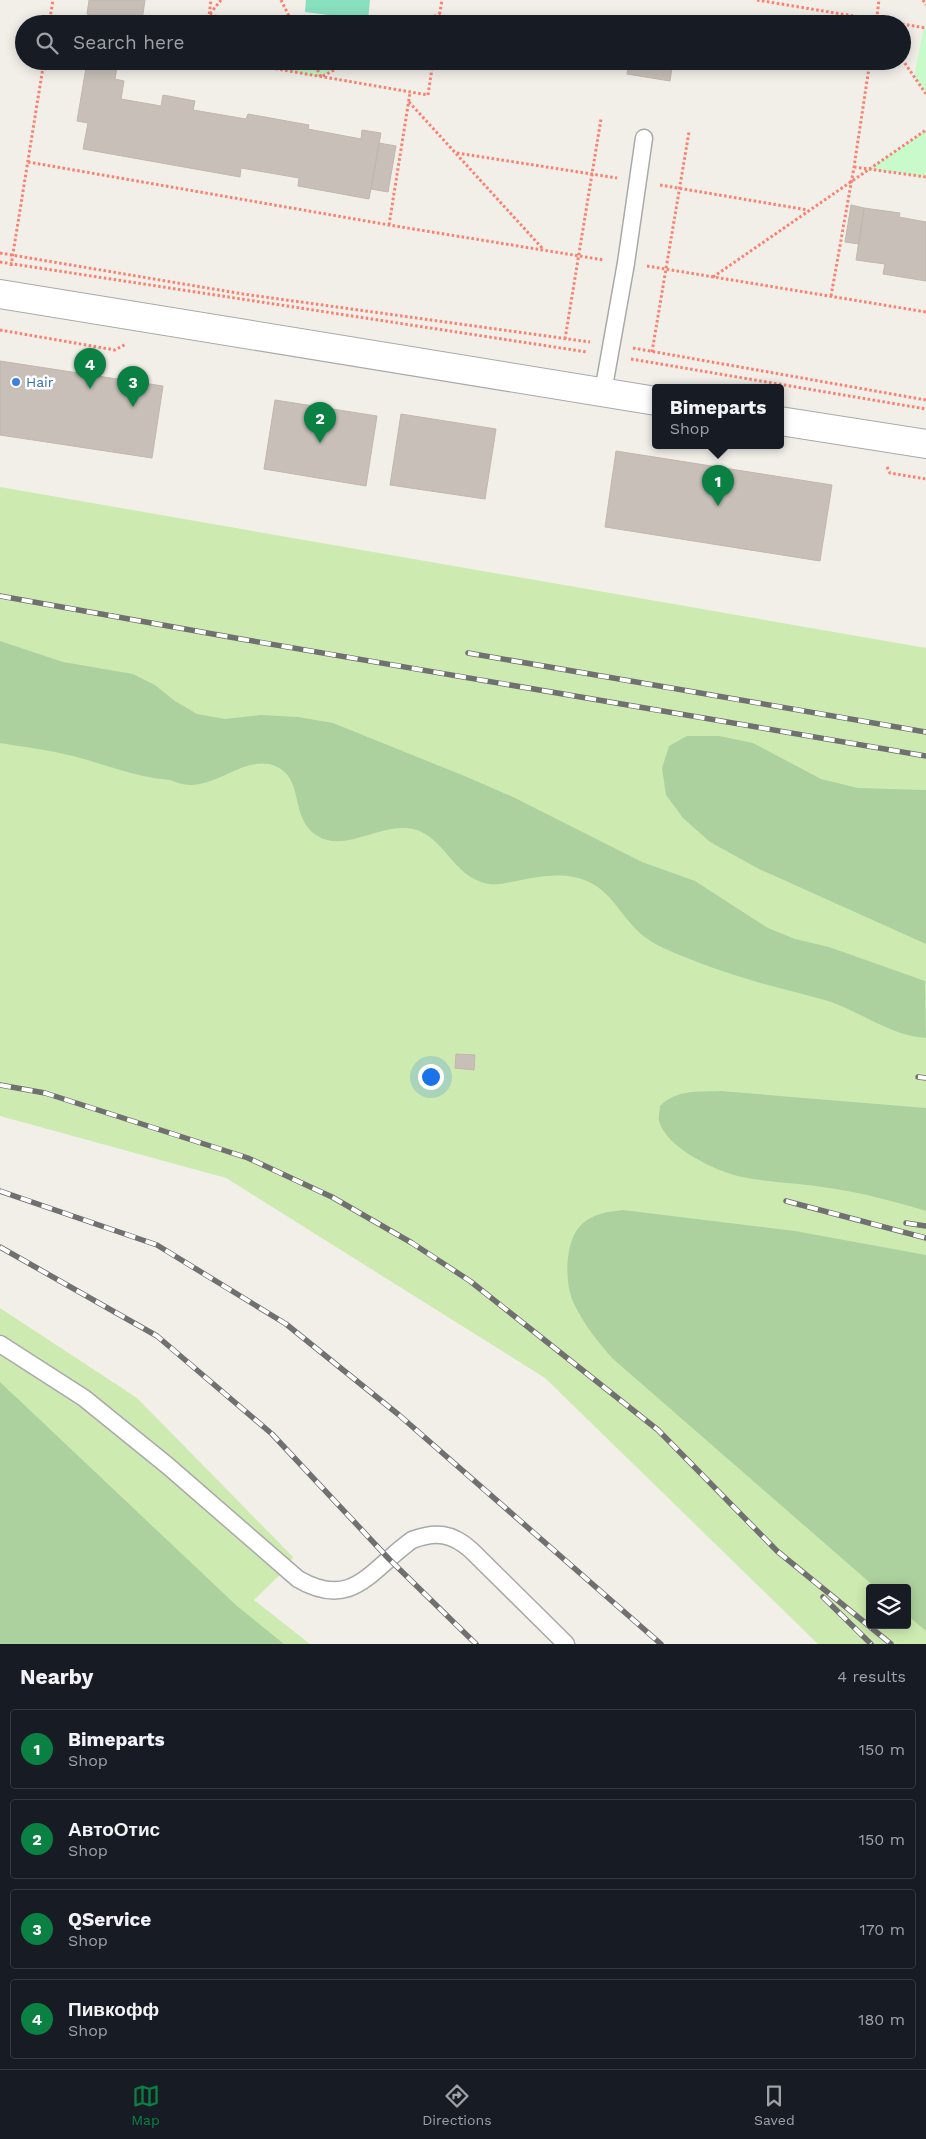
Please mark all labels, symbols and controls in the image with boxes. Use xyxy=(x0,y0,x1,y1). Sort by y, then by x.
search box xyxy=(15,15,911,70)
icon: search xyxy=(33,29,61,57)
text: Search here xyxy=(73,31,184,54)
pin: 4 xyxy=(74,348,106,389)
pin: 3 xyxy=(117,366,149,407)
place label: Hair xyxy=(26,374,54,390)
marker: Hair xyxy=(10,376,22,388)
popup xyxy=(652,384,784,449)
text: Bimeparts xyxy=(670,396,766,419)
pin: 2 xyxy=(304,402,336,443)
text: Shop xyxy=(670,419,709,438)
pin: 1 xyxy=(702,465,734,506)
your location xyxy=(418,1064,444,1090)
map controls xyxy=(866,1584,911,1629)
button: layers xyxy=(866,1584,911,1629)
text: Nearby xyxy=(20,1664,93,1689)
text: 4 results xyxy=(837,1667,906,1686)
text: Bimeparts xyxy=(68,1728,165,1751)
text: 1 xyxy=(34,1740,40,1759)
text: 150 m xyxy=(859,1740,905,1759)
text: Shop xyxy=(68,1751,108,1770)
text: АвтоОтис xyxy=(68,1818,160,1841)
text: 2 xyxy=(32,1830,42,1849)
text: 150 m xyxy=(859,1830,905,1849)
text: Shop xyxy=(68,1841,108,1860)
text: QService xyxy=(68,1908,151,1931)
text: 3 xyxy=(32,1920,42,1939)
text: 170 m xyxy=(859,1920,905,1939)
text: Shop xyxy=(68,1931,108,1950)
text: Пивкофф xyxy=(68,1998,159,2021)
text: 4 xyxy=(32,2010,42,2029)
text: 180 m xyxy=(858,2010,905,2029)
text: Shop xyxy=(68,2021,108,2040)
tab: Map xyxy=(131,2082,160,2128)
tab: Directions xyxy=(422,2082,492,2128)
tab: Saved xyxy=(754,2082,795,2128)

